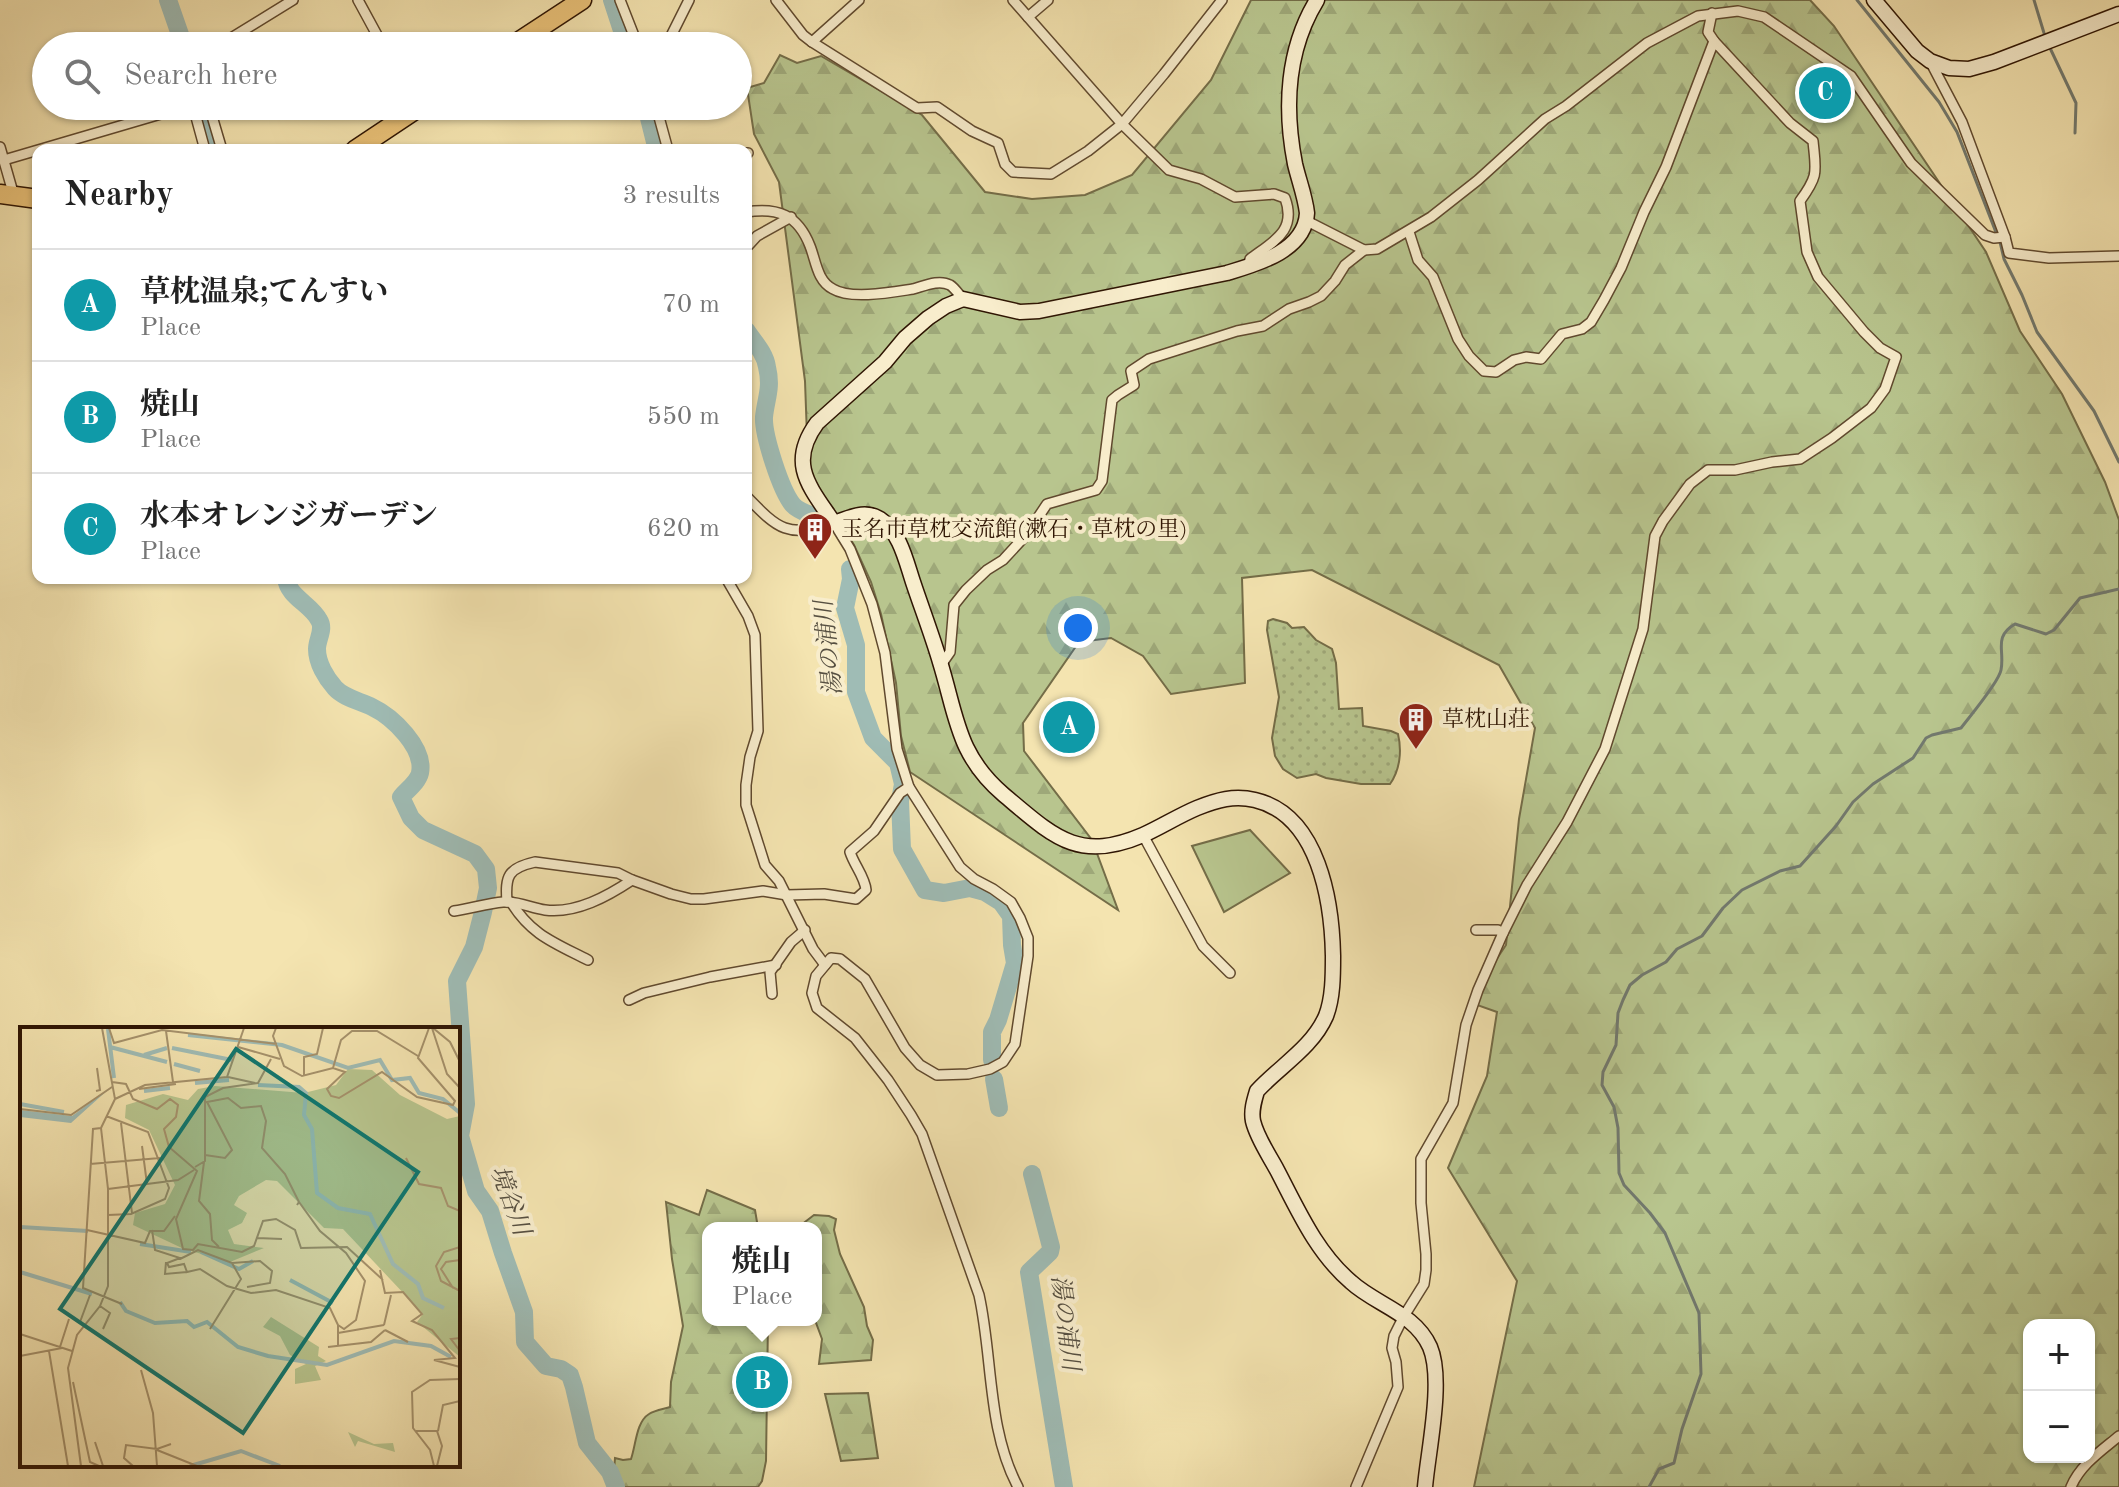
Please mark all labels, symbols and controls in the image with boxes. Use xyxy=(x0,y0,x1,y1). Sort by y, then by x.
search box xyxy=(32,32,752,120)
icon: search xyxy=(60,54,104,98)
text: Search here xyxy=(124,61,278,91)
pin: C xyxy=(1799,63,1851,123)
text: Nearby xyxy=(64,179,174,213)
text: 3 results xyxy=(622,183,720,209)
text: 草枕温泉;てんすい xyxy=(140,278,388,308)
text: A xyxy=(80,292,100,318)
text: 70 m xyxy=(662,292,720,318)
text: Place xyxy=(140,315,201,341)
text: 焼山 xyxy=(140,390,200,420)
text: B xyxy=(81,404,99,430)
text: 550 m xyxy=(647,404,720,430)
text: Place xyxy=(140,427,201,453)
text: 水本オレンジガーデン xyxy=(140,502,438,532)
building icon: 玉名市草枕交流館(漱石・草枕の里) xyxy=(796,511,834,561)
text: C xyxy=(81,516,99,542)
text: 620 m xyxy=(647,516,720,542)
place label: 玉名市草枕交流館(漱石・草枕の里) xyxy=(841,517,1187,541)
text: Place xyxy=(140,539,201,565)
water label: 湯の浦川 xyxy=(810,596,847,697)
your location xyxy=(1058,608,1098,648)
pin: A xyxy=(1043,697,1095,757)
building icon: 草枕山荘 xyxy=(1397,701,1435,751)
place label: 草枕山荘 xyxy=(1442,707,1530,731)
inset map xyxy=(20,1027,460,1467)
water label: 境谷川 xyxy=(485,1162,536,1242)
popup xyxy=(702,1222,822,1326)
text: 焼山 xyxy=(732,1247,792,1277)
water label: 湯の浦川 xyxy=(1046,1274,1085,1375)
text: Place xyxy=(732,1284,792,1310)
map controls xyxy=(2023,1319,2095,1463)
button: + xyxy=(2023,1319,2095,1391)
pin: B xyxy=(736,1352,788,1412)
button: − xyxy=(2023,1391,2095,1463)

